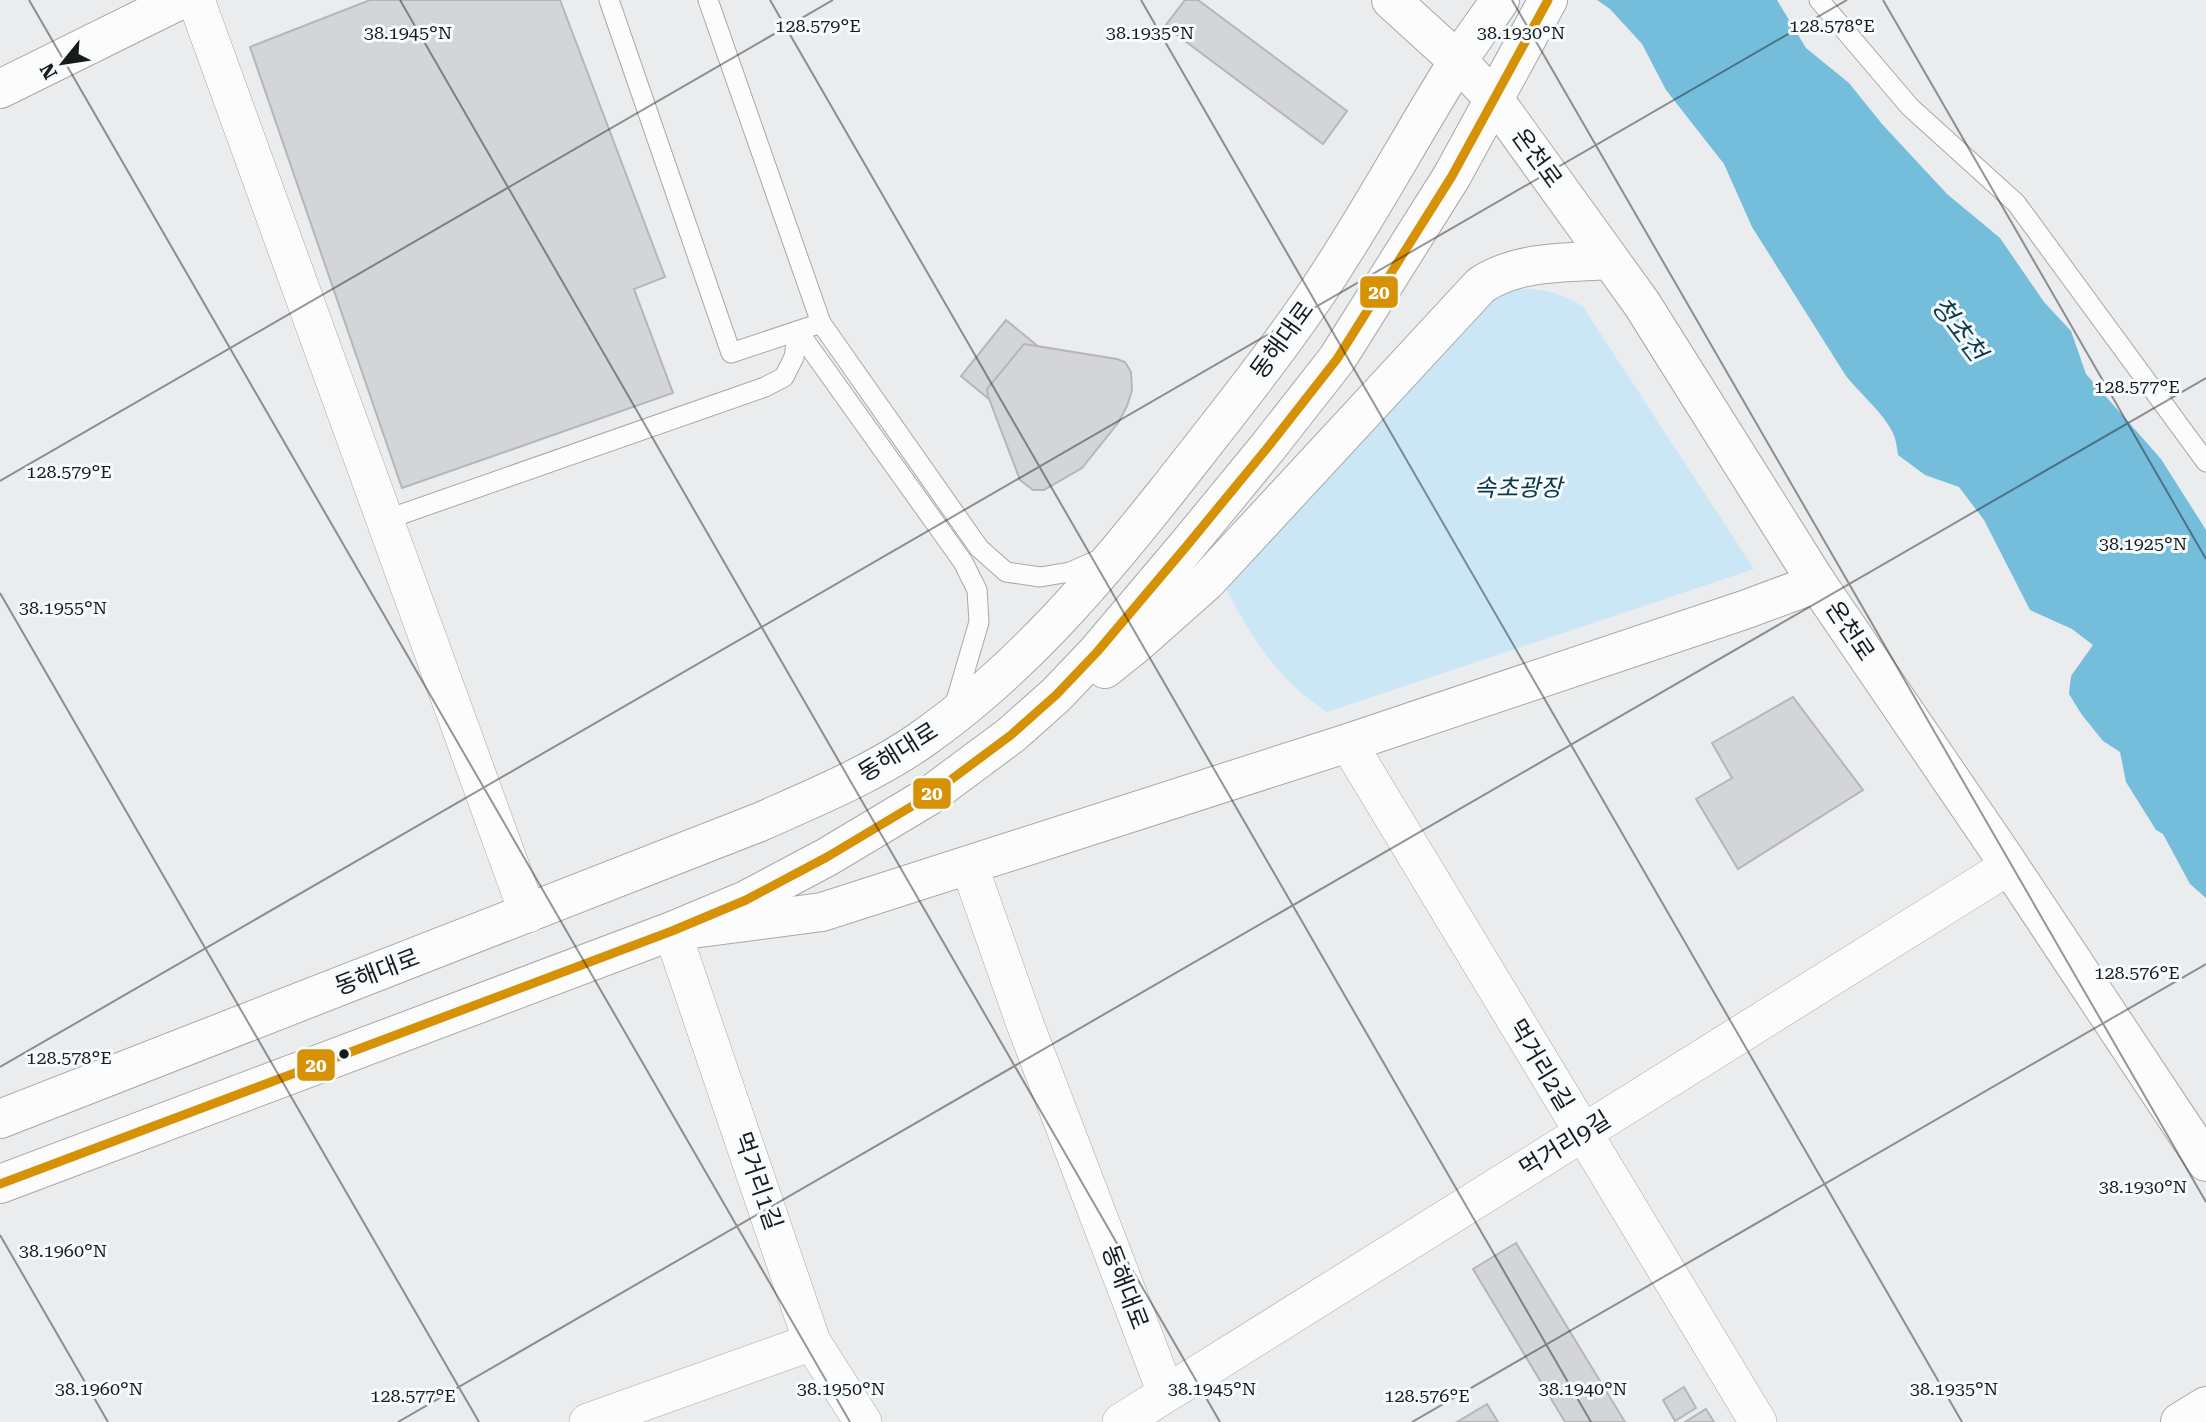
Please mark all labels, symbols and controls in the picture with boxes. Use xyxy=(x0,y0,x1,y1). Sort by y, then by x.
text: 128.579°E xyxy=(775,15,861,36)
text: 128.578°E xyxy=(1789,15,1875,36)
text: 38.1945°N xyxy=(364,22,452,43)
text: 38.1935°N xyxy=(1106,22,1194,43)
text: 38.1930°N xyxy=(1477,22,1565,43)
north arrow xyxy=(28,28,98,98)
text: N xyxy=(35,59,62,83)
street label: 온천로 xyxy=(1506,123,1568,193)
line badge: 20 xyxy=(1359,275,1399,309)
text: 20 xyxy=(1368,281,1390,304)
water label: 청초천 xyxy=(1925,291,1994,369)
street label: 동해대로 xyxy=(1245,296,1319,384)
text: 128.577°E xyxy=(2094,376,2180,397)
text: 128.579°E xyxy=(26,461,112,482)
park label: 속초광장 xyxy=(1474,474,1565,502)
text: 38.1925°N xyxy=(2099,533,2187,554)
street label: 온천로 xyxy=(1820,596,1880,666)
text: 38.1955°N xyxy=(19,597,107,618)
street label: 동해대로 xyxy=(853,717,943,787)
line badge: 20 xyxy=(912,777,952,810)
text: 20 xyxy=(921,782,943,805)
street label: 동해대로 xyxy=(331,943,423,1001)
text: 128.576°E xyxy=(2094,962,2180,983)
street label: 먹거리2길 xyxy=(1503,1014,1579,1116)
text: 128.578°E xyxy=(26,1047,112,1068)
unlabelled marker xyxy=(337,1047,351,1061)
line badge: 20 xyxy=(296,1048,336,1082)
text: 20 xyxy=(305,1054,327,1077)
street label: 먹거리9길 xyxy=(1514,1105,1616,1183)
street label: 먹거리1길 xyxy=(728,1128,788,1234)
text: 38.1930°N xyxy=(2099,1176,2187,1197)
text: 38.1960°N xyxy=(19,1240,107,1261)
street label: 동해대로 xyxy=(1096,1241,1154,1333)
text: 38.1960°N xyxy=(55,1378,143,1399)
text: 38.1950°N xyxy=(797,1378,885,1399)
text: 38.1945°N xyxy=(1168,1378,1256,1399)
text: 38.1940°N xyxy=(1539,1378,1627,1399)
text: 38.1935°N xyxy=(1910,1378,1998,1399)
text: 128.577°E xyxy=(370,1385,456,1406)
text: 128.576°E xyxy=(1384,1385,1470,1406)

